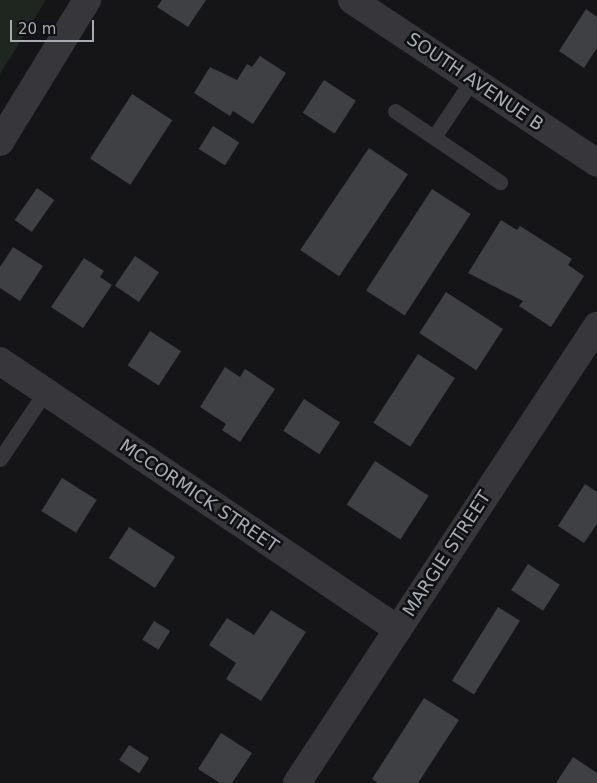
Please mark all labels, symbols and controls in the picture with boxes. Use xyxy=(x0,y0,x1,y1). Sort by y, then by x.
scale bar xyxy=(12,10,96,42)
text: 20 m xyxy=(18,20,56,38)
street label: SOUTH AVENUE B xyxy=(403,28,547,136)
street label: MCCORMICK STREET xyxy=(115,435,283,557)
street label: MARGIE STREET xyxy=(398,487,496,621)

